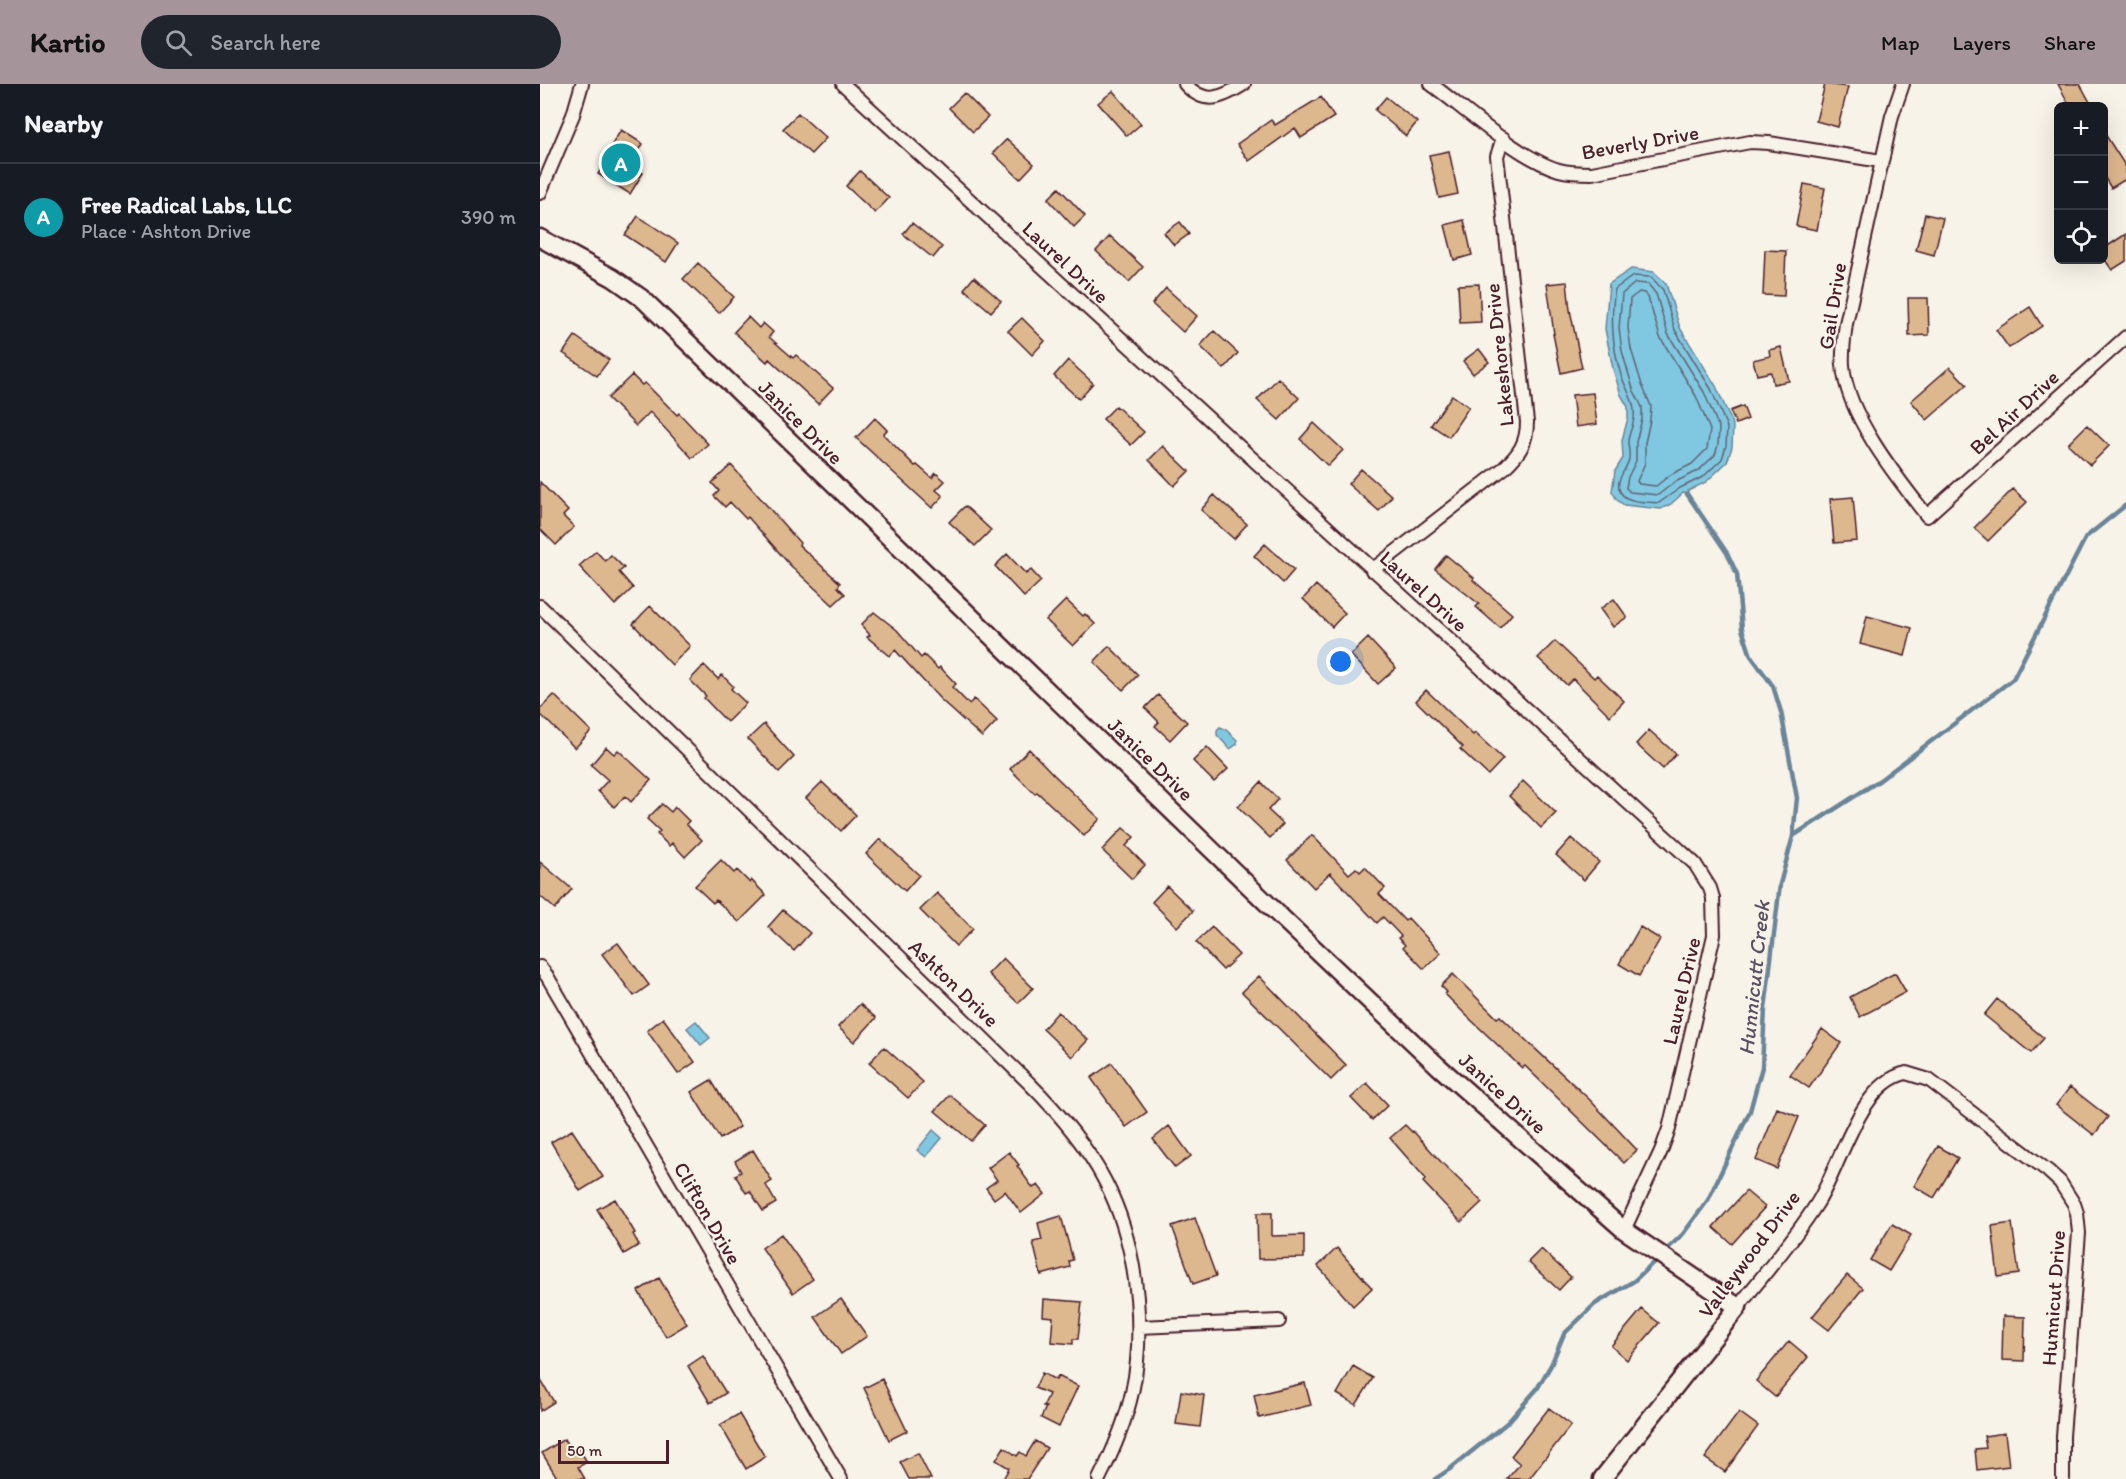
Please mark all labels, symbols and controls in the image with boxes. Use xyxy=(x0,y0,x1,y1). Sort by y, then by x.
search box xyxy=(141,15,561,69)
text: Kartio xyxy=(30,25,105,59)
icon: search xyxy=(162,26,195,59)
text: Search here xyxy=(210,29,321,56)
text: Map xyxy=(1881,30,1920,55)
text: Layers xyxy=(1953,30,2011,55)
text: Share xyxy=(2044,30,2096,55)
map controls xyxy=(2054,102,2108,264)
button: + xyxy=(2054,102,2108,156)
text: Nearby xyxy=(24,107,103,139)
street label: Beverly Drive xyxy=(1579,119,1701,165)
pin: A xyxy=(602,140,640,185)
button: − xyxy=(2054,156,2108,210)
text: Free Radical Labs, LLC xyxy=(81,192,292,219)
text: A xyxy=(37,205,50,229)
text: 390 m xyxy=(461,205,516,229)
button: locate xyxy=(2054,210,2108,264)
street label: Laurel Drive xyxy=(1017,216,1115,308)
text: Place · Ashton Drive xyxy=(81,219,251,243)
street label: Gail Drive xyxy=(1813,261,1851,351)
street label: Lakeshore Drive xyxy=(1479,282,1519,428)
street label: Bel Air Drive xyxy=(1964,364,2064,460)
street label: Janice Drive xyxy=(753,374,849,470)
street label: Laurel Drive xyxy=(1375,545,1473,637)
your location xyxy=(1326,647,1355,676)
street label: Janice Drive xyxy=(1103,712,1199,806)
water label: Hunnicutt Creek xyxy=(1732,898,1776,1057)
street label: Ashton Drive xyxy=(904,934,1004,1032)
street label: Laurel Drive xyxy=(1657,935,1705,1047)
street label: Janice Drive xyxy=(1454,1047,1552,1139)
street label: Clifton Drive xyxy=(669,1157,747,1269)
street label: Valleywood Drive xyxy=(1693,1185,1805,1323)
street label: Hunnicut Drive xyxy=(2036,1229,2070,1367)
scale bar xyxy=(558,1437,669,1464)
text: 50 m xyxy=(567,1441,602,1460)

